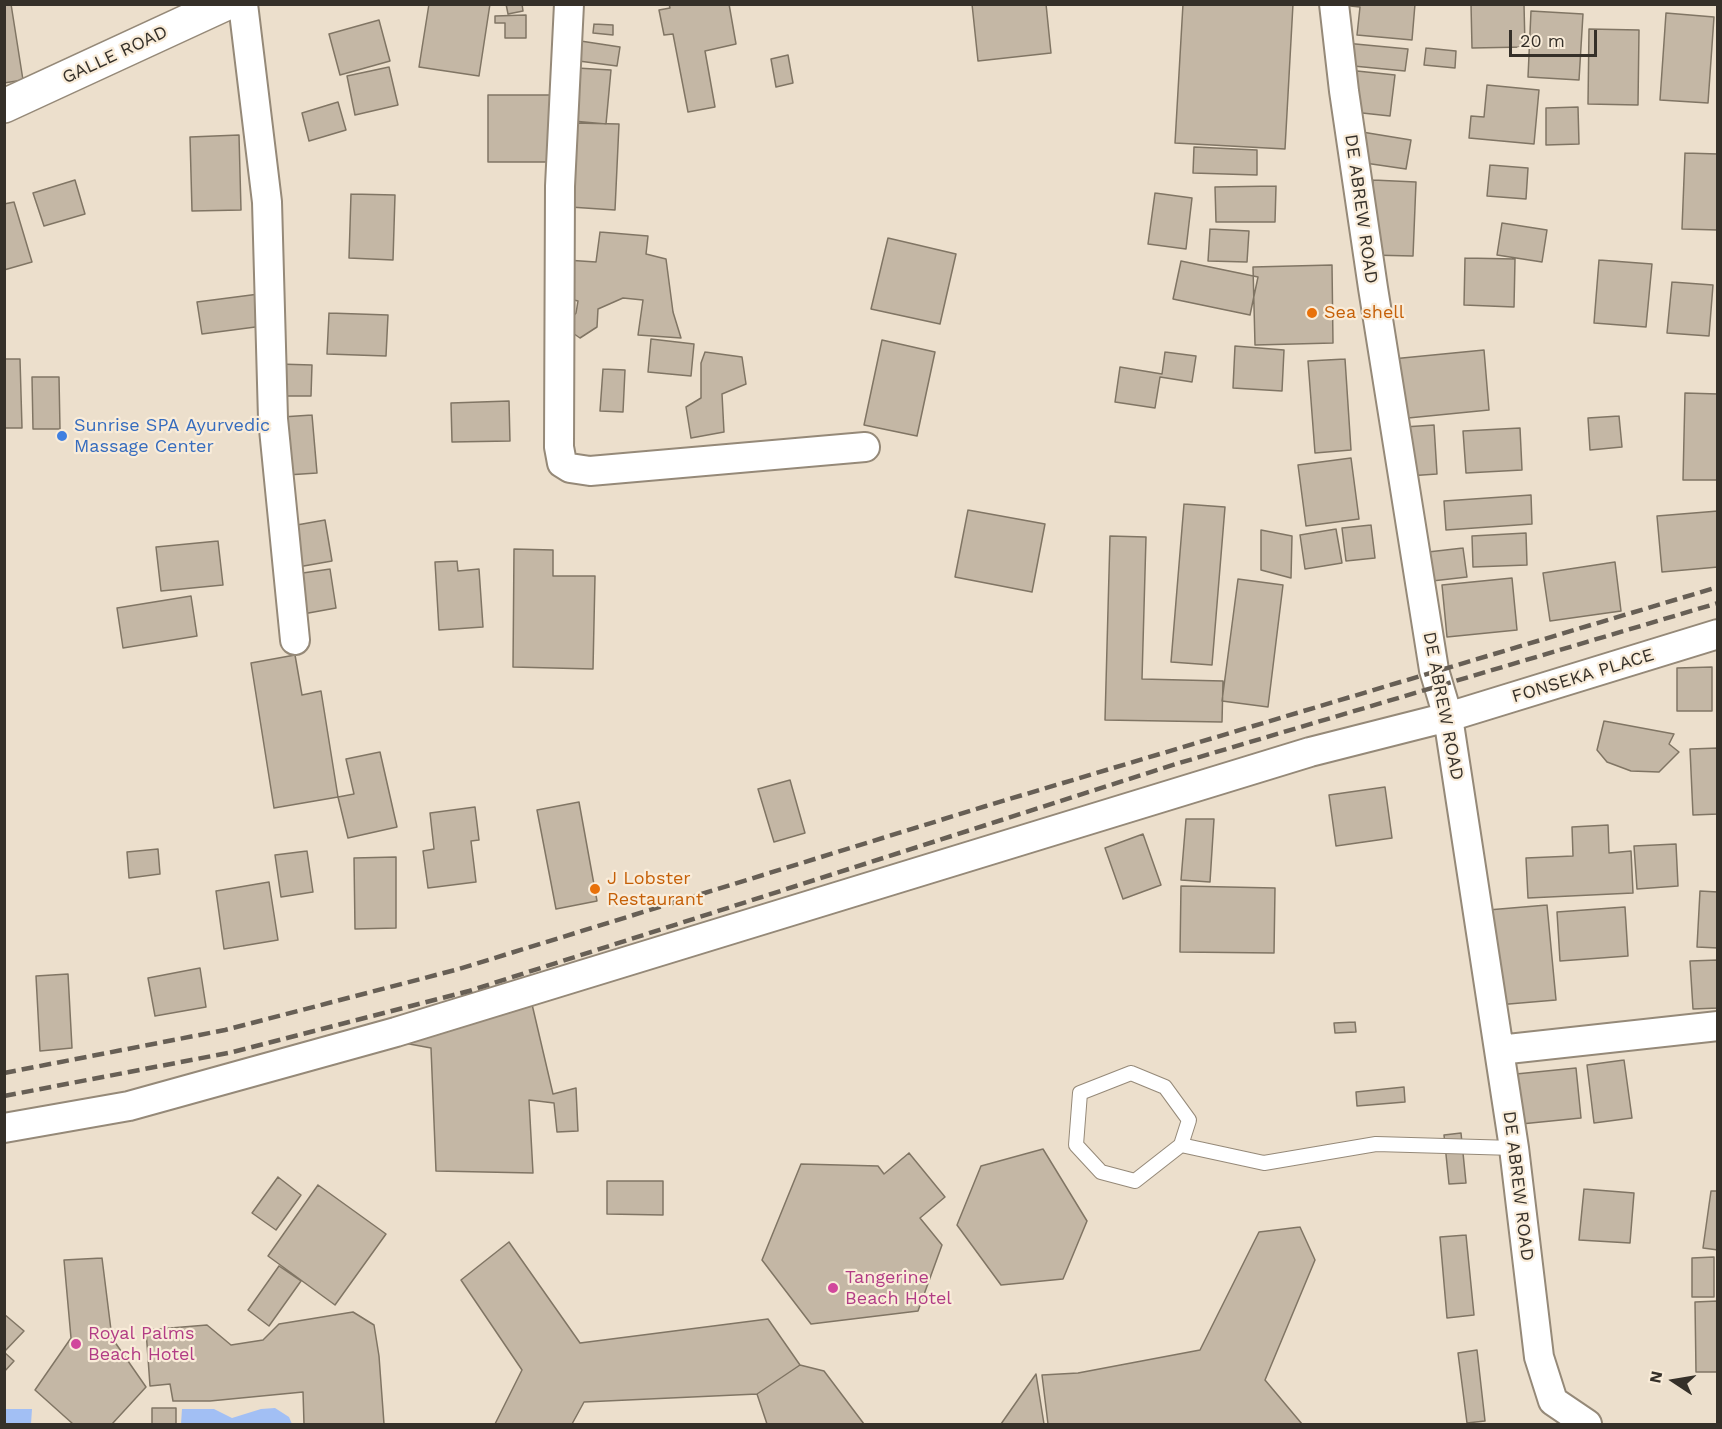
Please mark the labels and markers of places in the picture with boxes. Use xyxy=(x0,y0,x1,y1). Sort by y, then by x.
place label: Sea shell xyxy=(1324,302,1404,324)
marker: Sea shell xyxy=(1305,306,1319,320)
place label: Sunrise SPA Ayurvedic Massage Center xyxy=(74,415,270,458)
marker: Sunrise SPA Ayurvedic Massage Center xyxy=(55,429,69,443)
place label: J Lobster Restaurant xyxy=(607,868,703,910)
marker: J Lobster Restaurant xyxy=(588,882,602,896)
place label: Tangerine Beach Hotel xyxy=(845,1267,952,1310)
marker: Tangerine Beach Hotel xyxy=(826,1281,840,1295)
place label: Royal Palms Beach Hotel xyxy=(88,1323,195,1366)
marker: Royal Palms Beach Hotel xyxy=(69,1337,83,1351)

